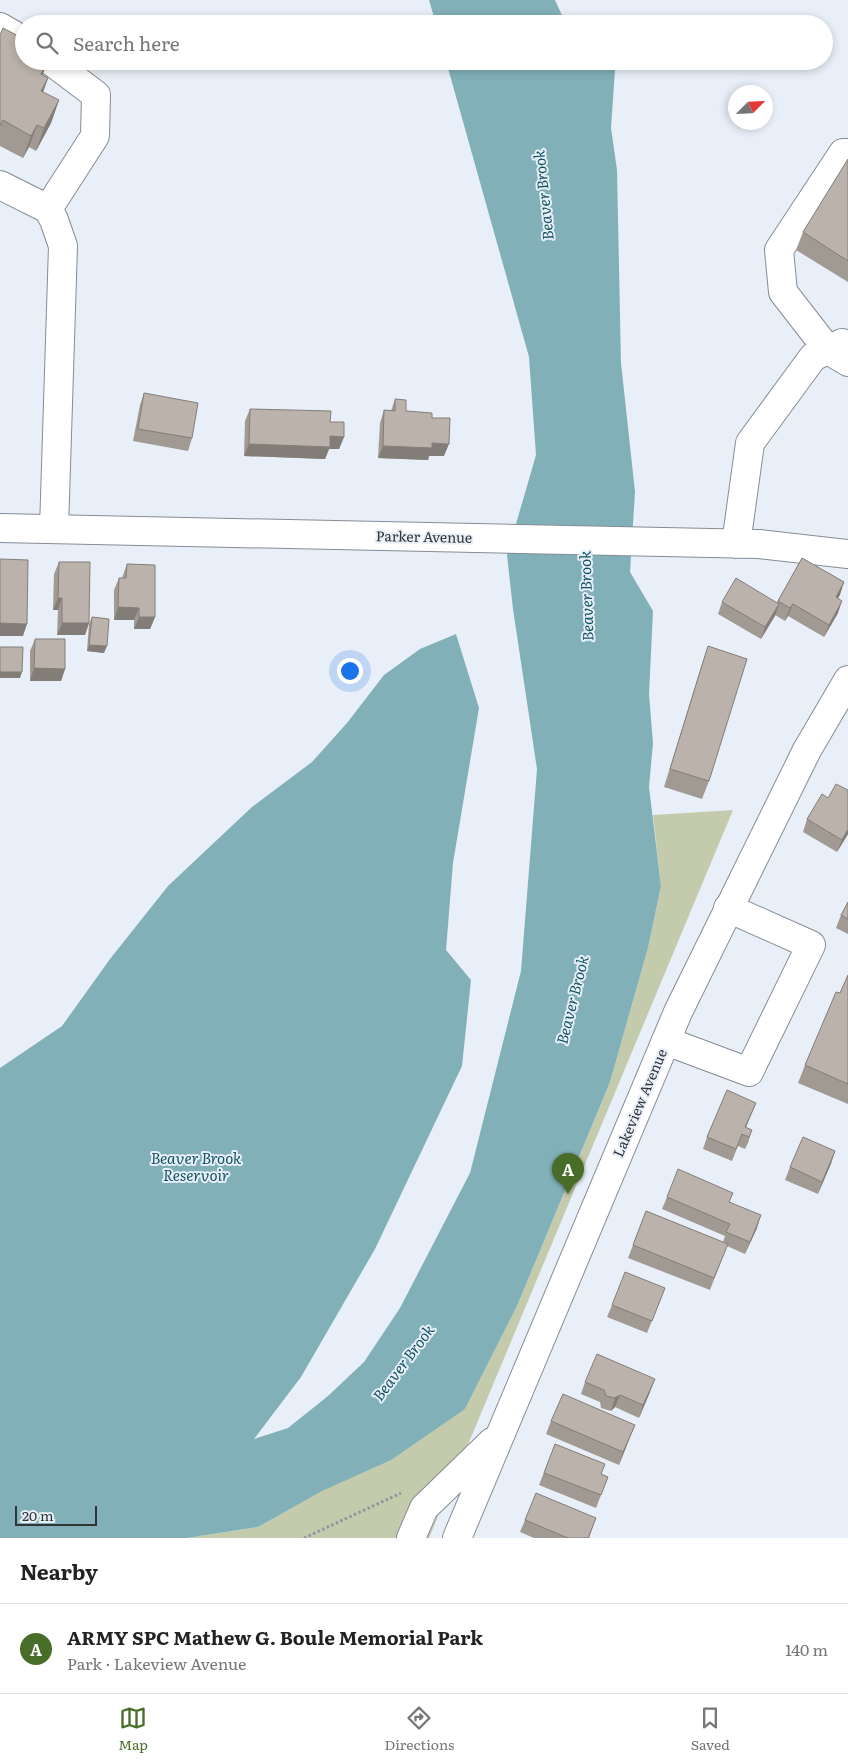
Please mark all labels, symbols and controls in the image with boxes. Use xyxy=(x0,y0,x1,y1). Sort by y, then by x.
search box xyxy=(15,15,833,70)
icon: search xyxy=(33,29,61,57)
text: Search here xyxy=(73,29,180,57)
north arrow xyxy=(728,85,773,130)
water label: Beaver Brook xyxy=(526,148,559,241)
street label: Parker Avenue xyxy=(376,525,472,547)
water label: Beaver Brook xyxy=(572,550,599,642)
your location xyxy=(337,658,363,684)
water label: Beaver Brook xyxy=(549,952,594,1046)
street label: Lakeview Avenue xyxy=(607,1045,671,1160)
water label: Beaver Brook Reservoir xyxy=(151,1146,242,1186)
pin: A xyxy=(552,1153,584,1194)
water label: Beaver Brook xyxy=(366,1318,440,1405)
scale bar xyxy=(15,1503,98,1526)
text: 20 m xyxy=(22,1505,54,1525)
text: Nearby xyxy=(20,1555,98,1586)
text: ARMY SPC Mathew G. Boule Memorial Park xyxy=(67,1623,483,1651)
text: A xyxy=(30,1637,42,1661)
text: 140 m xyxy=(785,1637,828,1661)
text: Park · Lakeview Avenue xyxy=(67,1651,246,1675)
tab: Map xyxy=(118,1704,148,1754)
tab: Directions xyxy=(384,1704,454,1754)
tab: Saved xyxy=(691,1704,730,1754)

